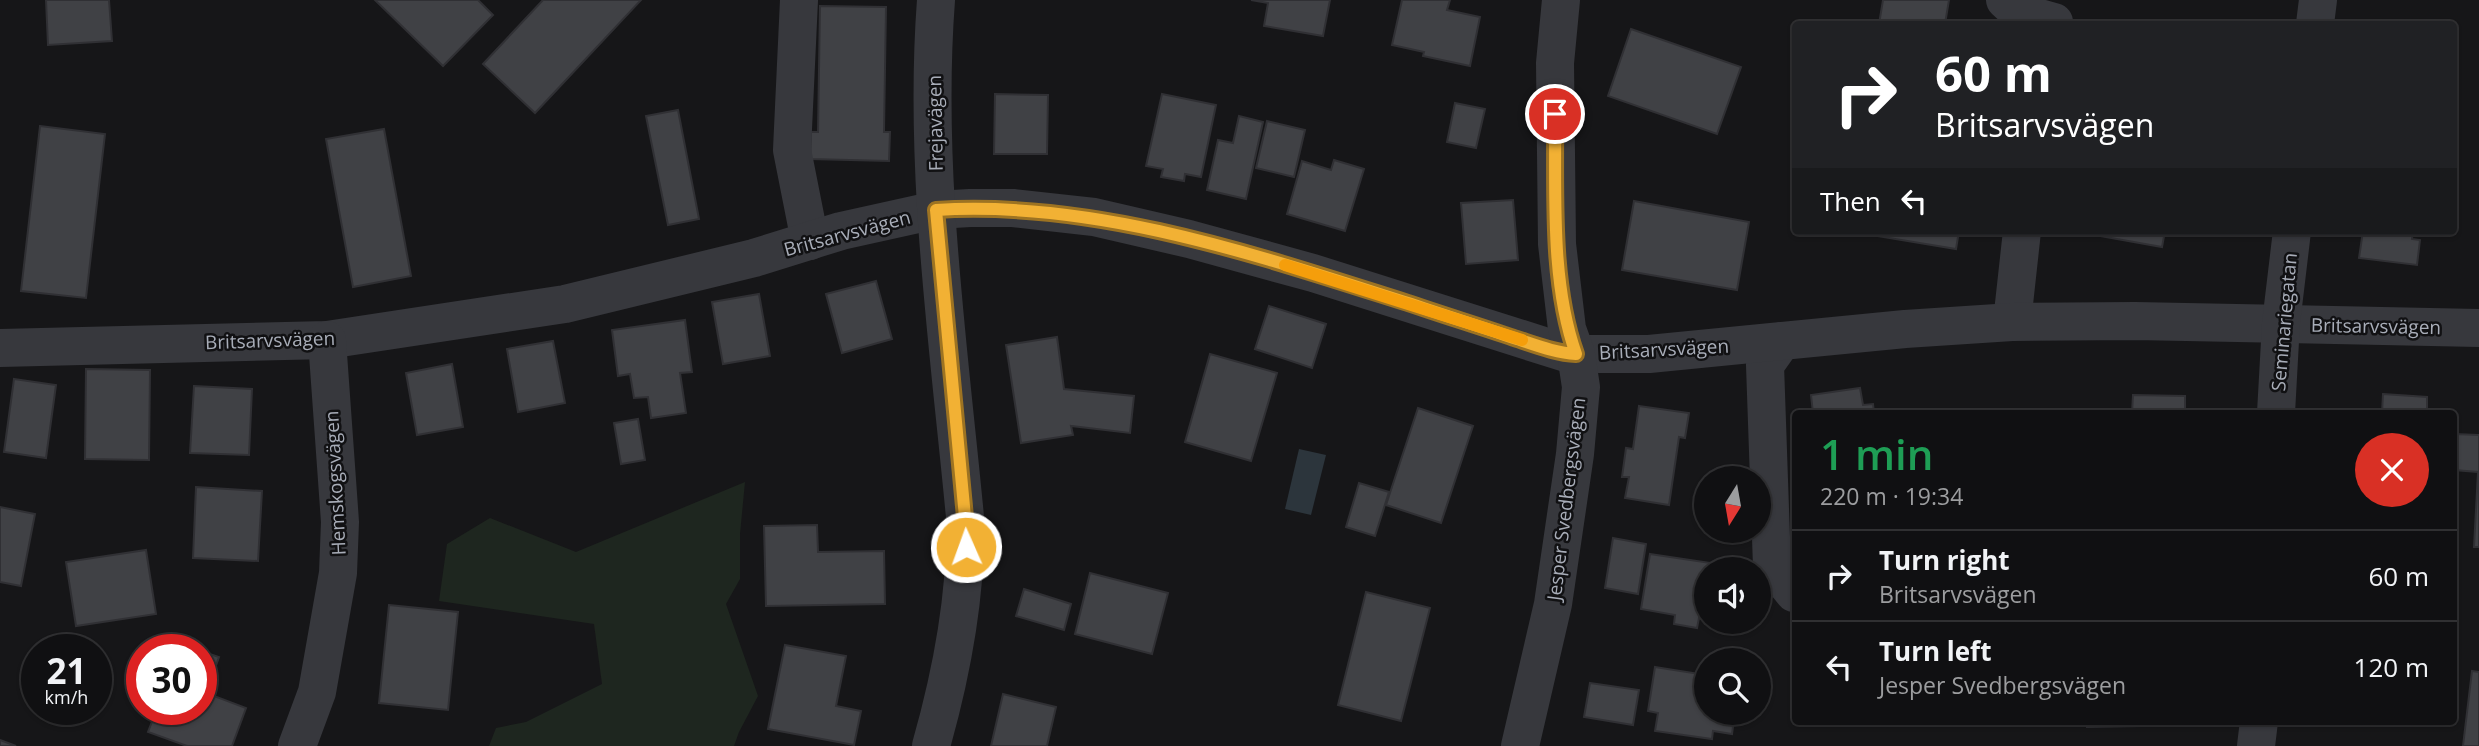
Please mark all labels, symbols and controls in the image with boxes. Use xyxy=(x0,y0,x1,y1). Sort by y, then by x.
text: 60 m xyxy=(1935,40,2052,106)
icon: right xyxy=(1820,49,1911,140)
street label: Frejavägen xyxy=(921,75,949,171)
pin xyxy=(1525,84,1585,144)
icon: arrive xyxy=(1536,95,1574,133)
text: Britsarvsvägen xyxy=(1935,103,2154,146)
icon: left xyxy=(1895,182,1933,220)
text: Then xyxy=(1820,183,1881,219)
street label: Britsarvsvägen xyxy=(781,204,913,262)
street label: Seminariegatan xyxy=(2265,252,2303,392)
street label: Britsarvsvägen xyxy=(2311,312,2441,340)
street label: Britsarvsvägen xyxy=(204,325,336,355)
street label: Britsarvsvägen xyxy=(1598,333,1730,365)
street label: Jesper Svedbergsvägen xyxy=(1540,396,1591,604)
street label: Hemskogsvägen xyxy=(318,410,352,556)
text: 1 min xyxy=(1820,425,1933,482)
button: close xyxy=(2355,433,2429,507)
north arrow xyxy=(1694,466,1771,542)
map controls xyxy=(1694,466,1771,725)
text: 220 m · 19:34 xyxy=(1820,480,1963,512)
position arrow xyxy=(929,510,1003,584)
text: Turn right xyxy=(1879,542,2010,578)
button: sound xyxy=(1694,557,1771,634)
icon: right xyxy=(1820,557,1858,595)
text: 60 m xyxy=(2368,558,2429,594)
text: Britsarvsvägen xyxy=(1879,578,2037,610)
text: Turn left xyxy=(1879,633,1991,669)
speed limit sign: 30 xyxy=(126,634,217,725)
text: 21 xyxy=(46,647,87,694)
button: search xyxy=(1694,648,1771,725)
icon: left xyxy=(1820,648,1858,686)
text: 120 m xyxy=(2354,649,2429,685)
text: Jesper Svedbergsvägen xyxy=(1879,669,2126,701)
text: km/h xyxy=(45,685,88,709)

